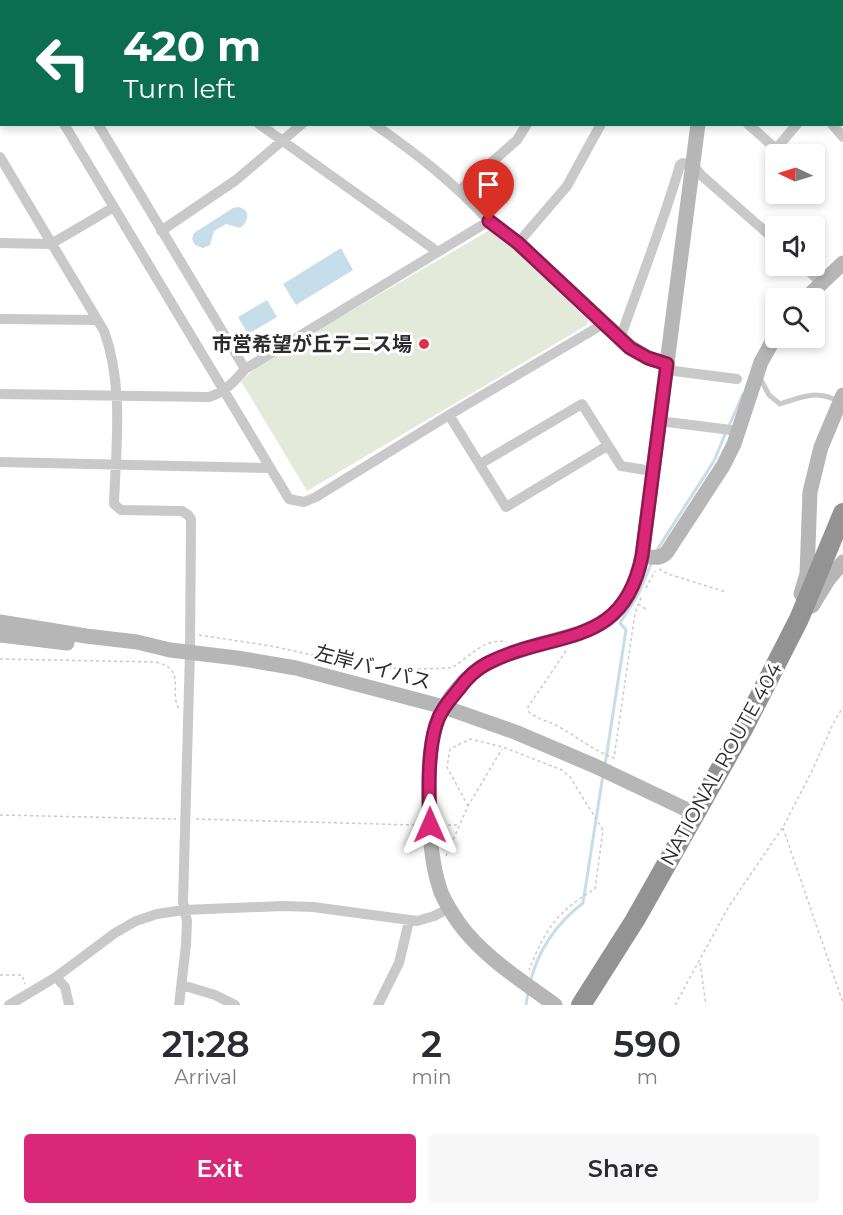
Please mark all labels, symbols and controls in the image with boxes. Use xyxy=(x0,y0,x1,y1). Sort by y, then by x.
text: 420 m xyxy=(123,20,261,72)
icon: left xyxy=(24,24,102,102)
text: Turn left xyxy=(123,72,236,105)
north arrow xyxy=(765,144,825,204)
map controls xyxy=(765,144,825,348)
pin xyxy=(463,159,514,221)
icon: arrive xyxy=(472,168,505,201)
button: sound xyxy=(765,216,825,276)
button: search xyxy=(765,288,825,348)
place label: 市営希望が丘テニス場 xyxy=(212,332,412,356)
marker: 市営希望が丘テニス場 xyxy=(417,337,431,351)
street label: 左岸バイパス xyxy=(312,640,434,694)
street label: NATIONAL ROUTE 404 xyxy=(655,658,787,870)
position arrow xyxy=(398,793,462,857)
text: 21:28 xyxy=(162,1022,250,1066)
text: 2 xyxy=(421,1022,442,1066)
text: 590 xyxy=(613,1022,681,1066)
text: Arrival xyxy=(174,1065,237,1089)
text: min xyxy=(411,1065,452,1089)
text: m xyxy=(637,1065,658,1089)
button: Exit xyxy=(24,1134,416,1203)
button: Share xyxy=(428,1134,819,1203)

